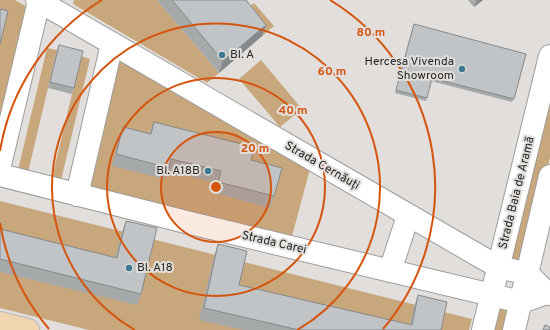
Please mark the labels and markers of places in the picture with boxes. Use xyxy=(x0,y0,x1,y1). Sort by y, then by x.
place label: Bl. A xyxy=(230,47,254,63)
marker: Bl. A xyxy=(217,50,227,60)
place label: Hercesa Vivenda Showroom xyxy=(365,54,454,84)
marker: Hercesa Vivenda Showroom xyxy=(457,64,467,74)
place label: Bl. A18B xyxy=(156,163,200,179)
marker: Bl. A18B xyxy=(203,166,213,176)
centre of rings xyxy=(209,180,223,194)
place label: Bl. A18 xyxy=(137,260,173,276)
marker: Bl. A18 xyxy=(124,263,134,273)

